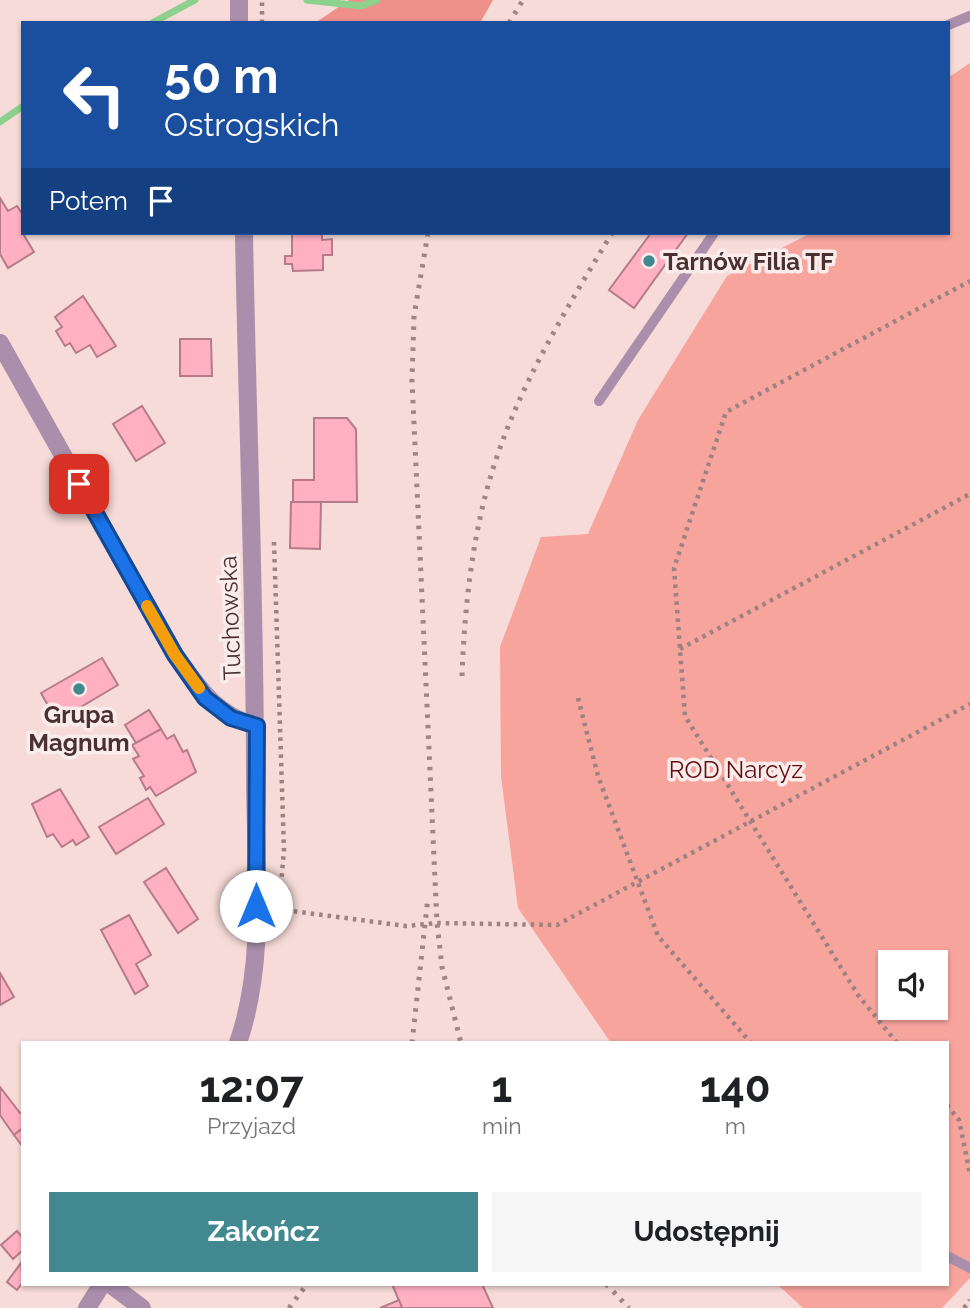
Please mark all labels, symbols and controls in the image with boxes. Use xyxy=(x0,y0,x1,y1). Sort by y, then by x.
text: 50 m xyxy=(164,47,279,104)
icon: left xyxy=(49,49,140,140)
text: Ostrogskich xyxy=(164,106,339,143)
icon: arrive xyxy=(142,182,180,220)
text: Potem xyxy=(49,186,128,216)
place label: Tarnów Filia TF xyxy=(663,247,834,276)
marker: Tarnów Filia TF xyxy=(641,253,657,269)
pin xyxy=(49,454,109,514)
icon: arrive xyxy=(60,465,98,503)
street label: Tuchowska xyxy=(213,555,247,681)
marker: Grupa Magnum xyxy=(71,681,87,697)
place label: Grupa Magnum xyxy=(28,700,130,757)
park label: ROD Narcyz xyxy=(669,755,803,784)
position arrow xyxy=(219,869,293,943)
map controls xyxy=(878,950,948,1020)
button: sound xyxy=(878,950,948,1020)
text: 12:07 xyxy=(199,1063,304,1112)
text: 1 xyxy=(491,1063,512,1112)
text: 140 xyxy=(700,1063,771,1112)
text: Przyjazd xyxy=(207,1112,296,1139)
text: min xyxy=(482,1112,522,1139)
text: m xyxy=(725,1112,746,1139)
button: Zakończ xyxy=(49,1192,478,1272)
button: Udostępnij xyxy=(492,1192,921,1272)

